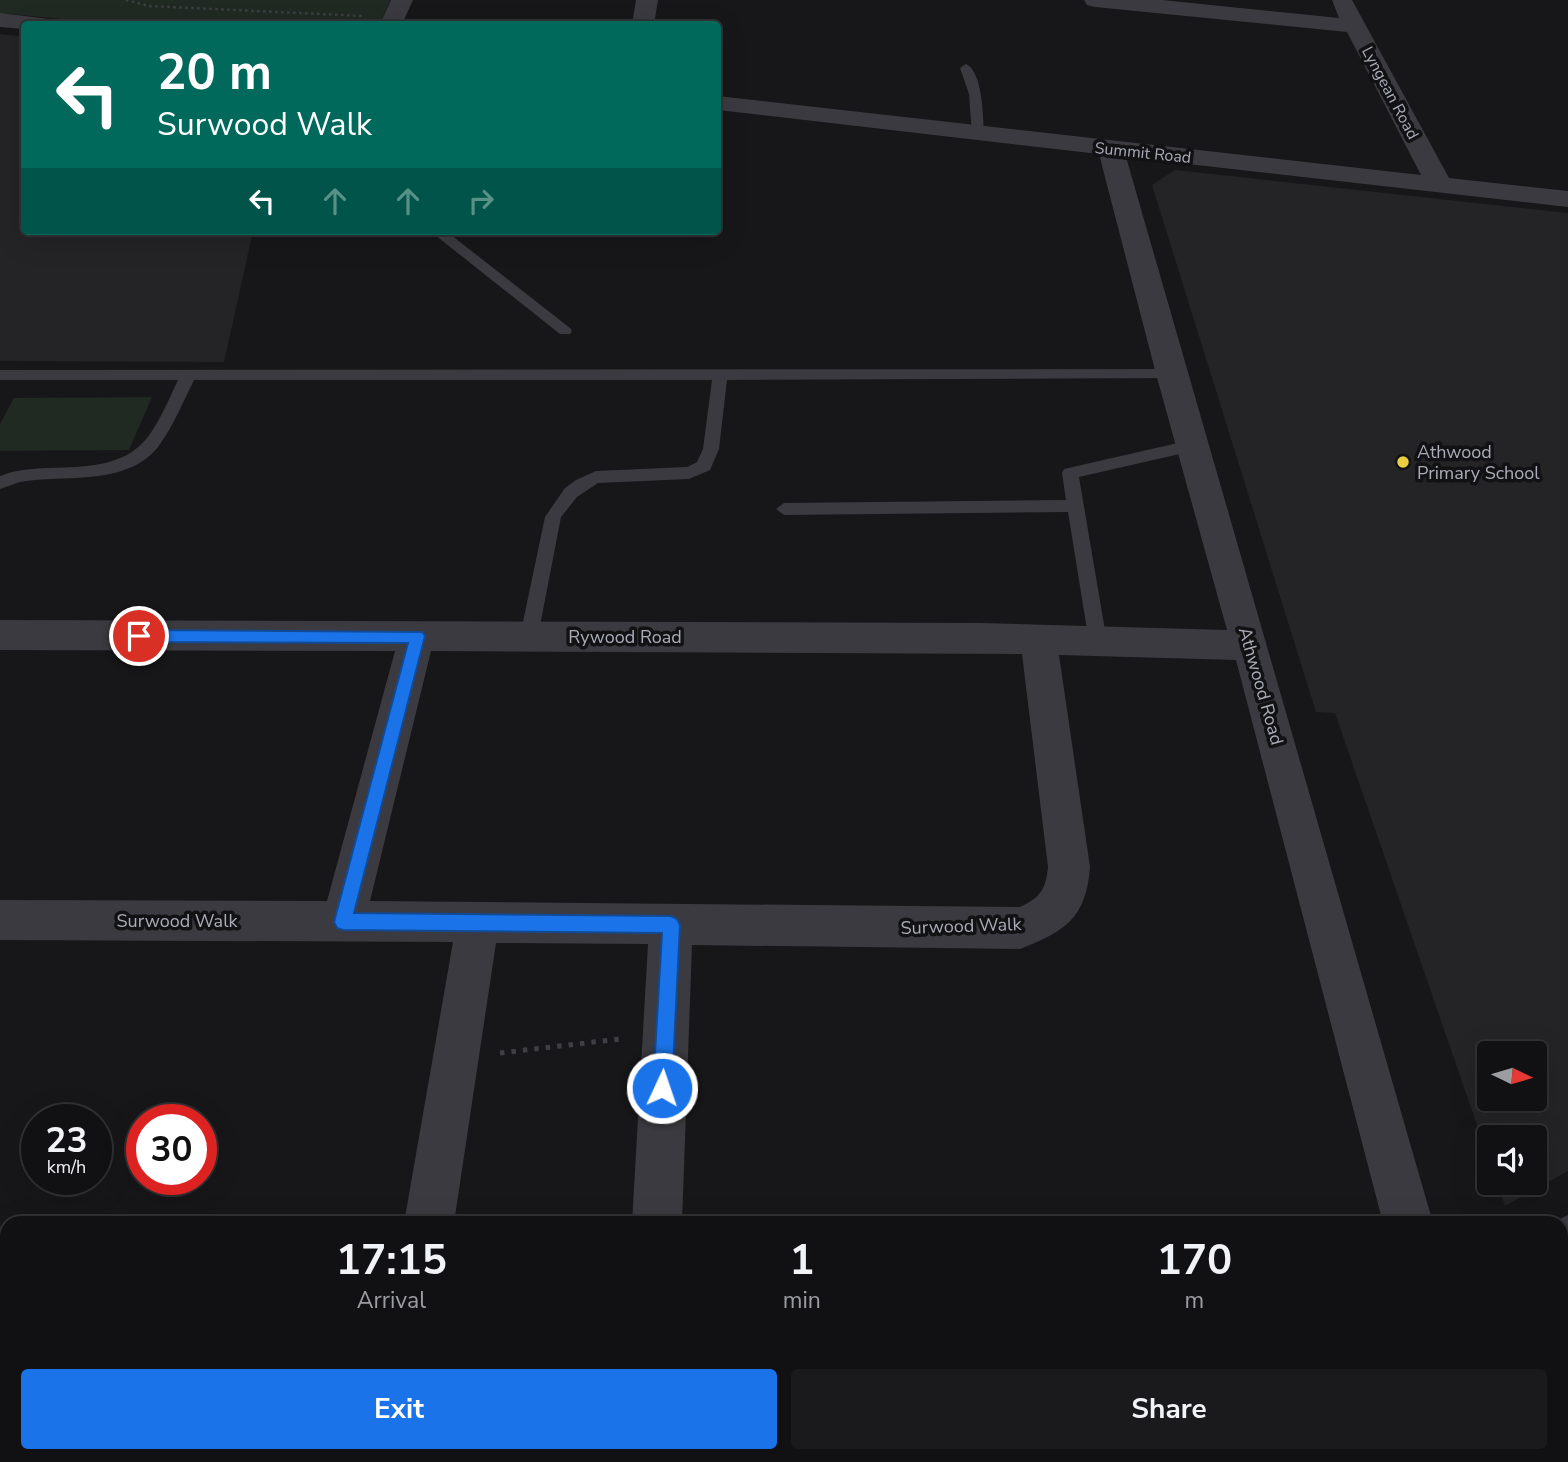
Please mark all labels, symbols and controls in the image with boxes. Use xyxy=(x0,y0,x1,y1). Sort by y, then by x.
text: 20 m xyxy=(157,39,272,106)
street label: Lyngean Road xyxy=(1356,43,1424,143)
icon: left xyxy=(42,49,133,140)
text: Surwood Walk xyxy=(157,103,372,146)
street label: Summit Road xyxy=(1094,137,1192,169)
icon: left xyxy=(243,182,281,220)
icon: ahead xyxy=(316,182,354,220)
icon: ahead xyxy=(389,182,427,220)
icon: right xyxy=(462,182,500,220)
place label: Athwood Primary School xyxy=(1417,440,1540,485)
marker: Athwood Primary School xyxy=(1395,454,1411,470)
pin xyxy=(109,606,169,666)
icon: arrive xyxy=(120,617,158,655)
street label: Athwood Road xyxy=(1233,624,1289,748)
street label: Rywood Road xyxy=(568,625,682,649)
street label: Surwood Walk xyxy=(117,909,238,933)
street label: Surwood Walk xyxy=(900,912,1023,940)
north arrow xyxy=(1477,1041,1547,1111)
map controls xyxy=(1477,1041,1547,1195)
position arrow xyxy=(625,1051,699,1125)
speed limit sign: 30 xyxy=(126,1104,217,1195)
text: 23 xyxy=(45,1117,88,1164)
button: sound xyxy=(1477,1125,1547,1195)
text: km/h xyxy=(47,1155,86,1179)
text: 17:15 xyxy=(336,1232,447,1289)
text: 1 xyxy=(789,1232,814,1289)
text: 170 xyxy=(1157,1232,1232,1289)
text: Arrival xyxy=(357,1285,426,1316)
text: min xyxy=(783,1285,821,1316)
text: m xyxy=(1185,1285,1204,1316)
button: Exit xyxy=(21,1369,777,1449)
button: Share xyxy=(791,1369,1547,1449)

